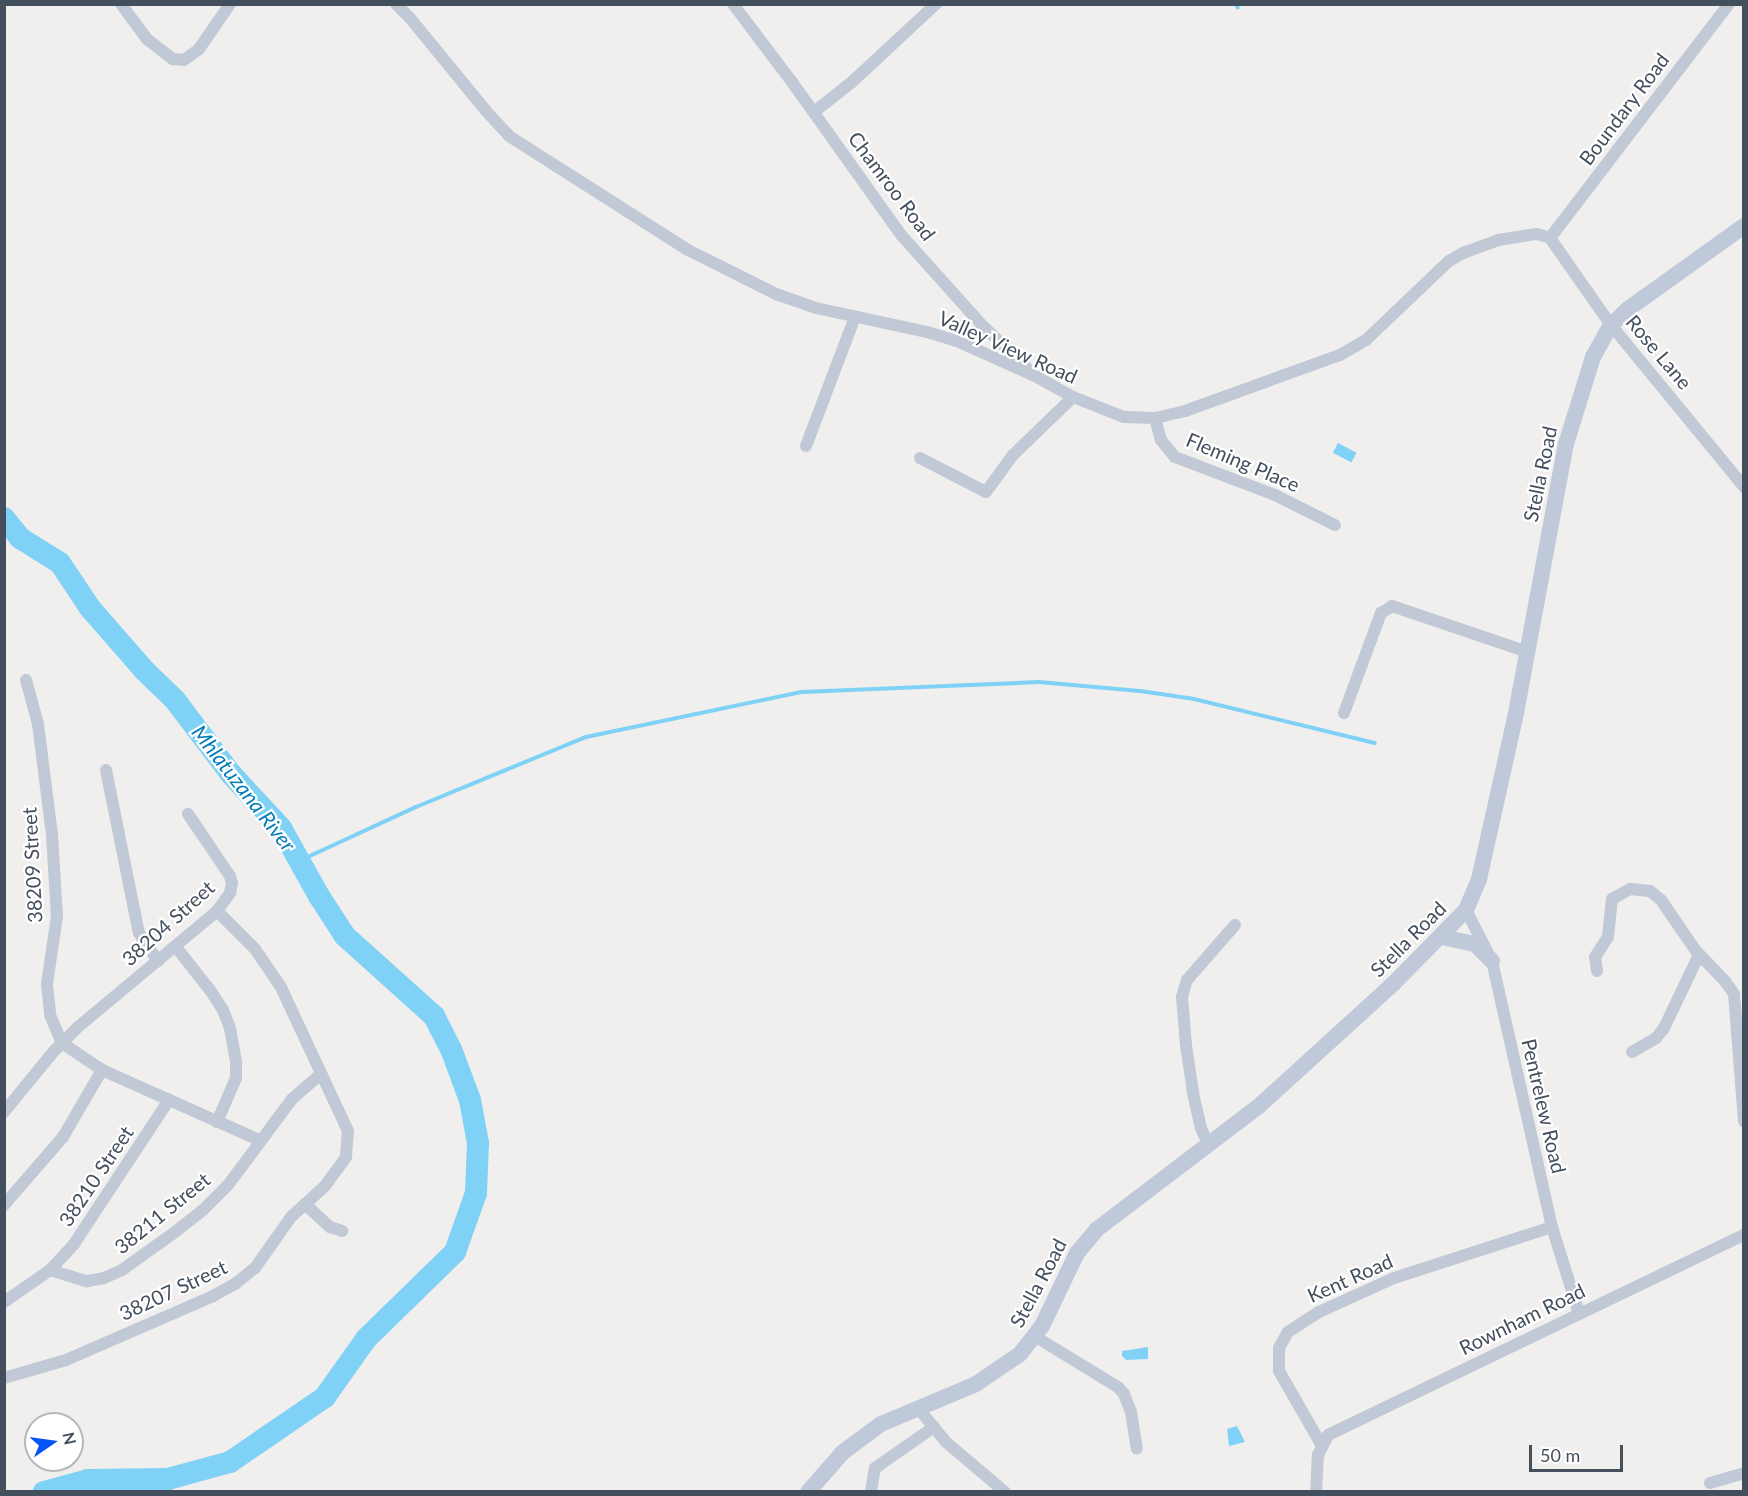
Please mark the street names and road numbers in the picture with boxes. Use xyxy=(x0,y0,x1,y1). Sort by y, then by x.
street label: Boundary Road xyxy=(1574,48,1674,170)
street label: Chamroo Road xyxy=(843,127,941,245)
street label: Valley View Road xyxy=(934,305,1082,389)
street label: Rose Lane xyxy=(1621,310,1697,394)
street label: Stella Road xyxy=(1518,424,1562,524)
street label: Fleming Place xyxy=(1183,427,1303,497)
street label: 38209 Street xyxy=(17,807,47,923)
street label: 38204 Street xyxy=(117,875,219,971)
street label: Stella Road xyxy=(1365,896,1451,982)
street label: Pentrelew Road xyxy=(1517,1036,1571,1176)
street label: 38210 Street xyxy=(54,1121,138,1231)
street label: 38211 Street xyxy=(109,1167,215,1259)
street label: Stella Road xyxy=(1005,1235,1071,1331)
street label: Kent Road xyxy=(1304,1249,1396,1307)
street label: 38207 Street xyxy=(115,1255,231,1325)
street label: Rownham Road xyxy=(1455,1278,1589,1360)

